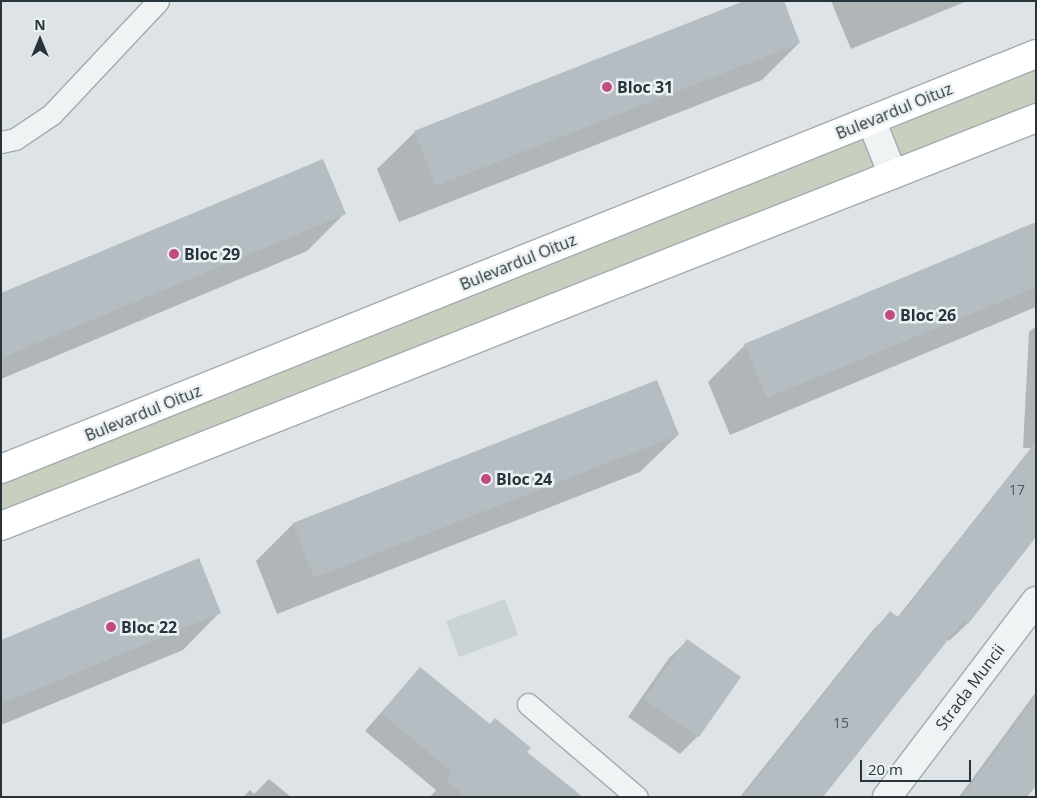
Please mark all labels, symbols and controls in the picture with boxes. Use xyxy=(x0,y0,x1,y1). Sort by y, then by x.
north arrow xyxy=(15,15,65,65)
text: N xyxy=(34,15,46,34)
place label: Bloc 31 xyxy=(617,77,673,97)
street label: Bulevardul Oituz xyxy=(833,79,955,143)
marker: Bloc 31 xyxy=(601,81,613,93)
street label: Bulevardul Oituz xyxy=(457,230,579,294)
place label: Bloc 29 xyxy=(184,244,240,264)
marker: Bloc 29 xyxy=(168,248,180,260)
place label: Bloc 26 xyxy=(900,305,956,325)
marker: Bloc 26 xyxy=(884,309,896,321)
street label: Bulevardul Oituz xyxy=(82,381,204,445)
place label: Bloc 24 xyxy=(496,469,552,489)
marker: Bloc 24 xyxy=(480,473,492,485)
house number: 17 xyxy=(1009,482,1025,498)
place label: Bloc 22 xyxy=(121,617,177,637)
marker: Bloc 22 xyxy=(105,621,117,633)
street label: Strada Muncii xyxy=(931,640,1009,734)
house number: 15 xyxy=(833,715,849,731)
scale bar xyxy=(862,750,973,782)
text: 20 m xyxy=(868,759,903,779)

